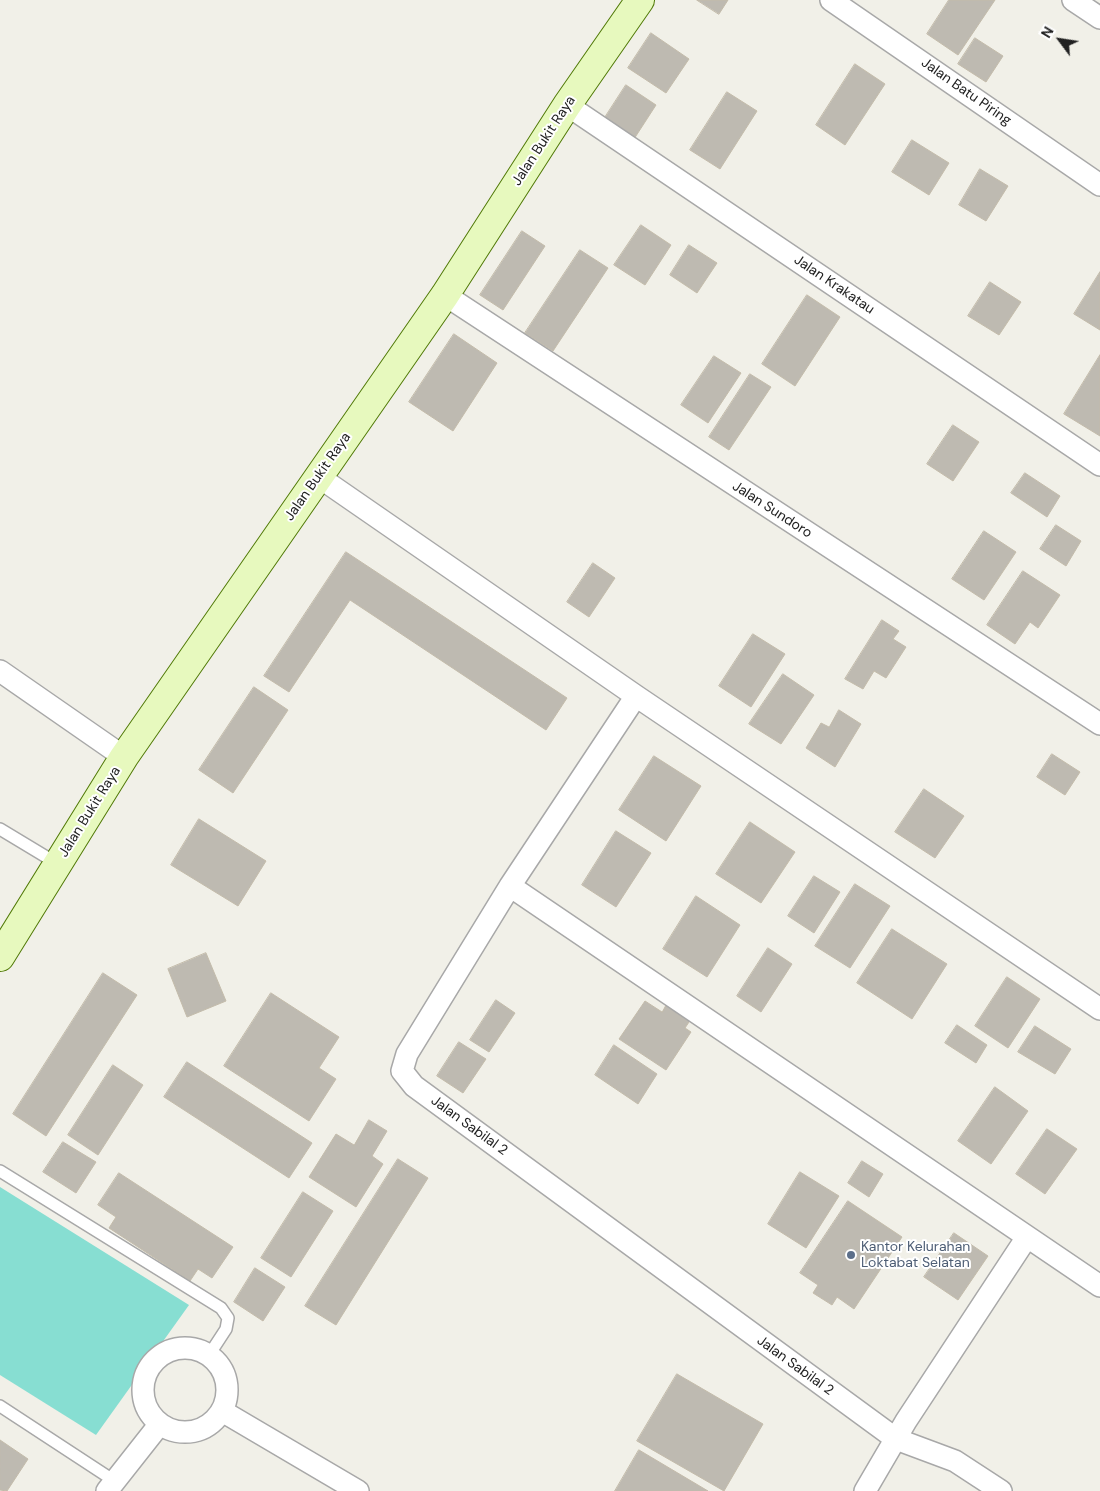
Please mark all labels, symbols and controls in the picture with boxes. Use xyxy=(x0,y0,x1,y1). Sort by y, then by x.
north arrow xyxy=(1035,15,1085,65)
text: N xyxy=(1037,23,1057,41)
street label: Jalan Batu Piring xyxy=(918,55,1014,129)
street label: Jalan Bukit Raya xyxy=(509,93,579,189)
street label: Jalan Krakatau xyxy=(790,252,878,318)
street label: Jalan Bukit Raya xyxy=(281,430,355,524)
street label: Jalan Sundoro xyxy=(729,478,815,542)
street label: Jalan Bukit Raya xyxy=(55,764,125,860)
street label: Jalan Sabilal 2 xyxy=(427,1093,511,1159)
place label: Kantor Kelurahan Loktabat Selatan xyxy=(861,1239,970,1272)
marker: Kantor Kelurahan Loktabat Selatan xyxy=(845,1249,857,1261)
street label: Jalan Sabilal 2 xyxy=(753,1333,837,1399)

